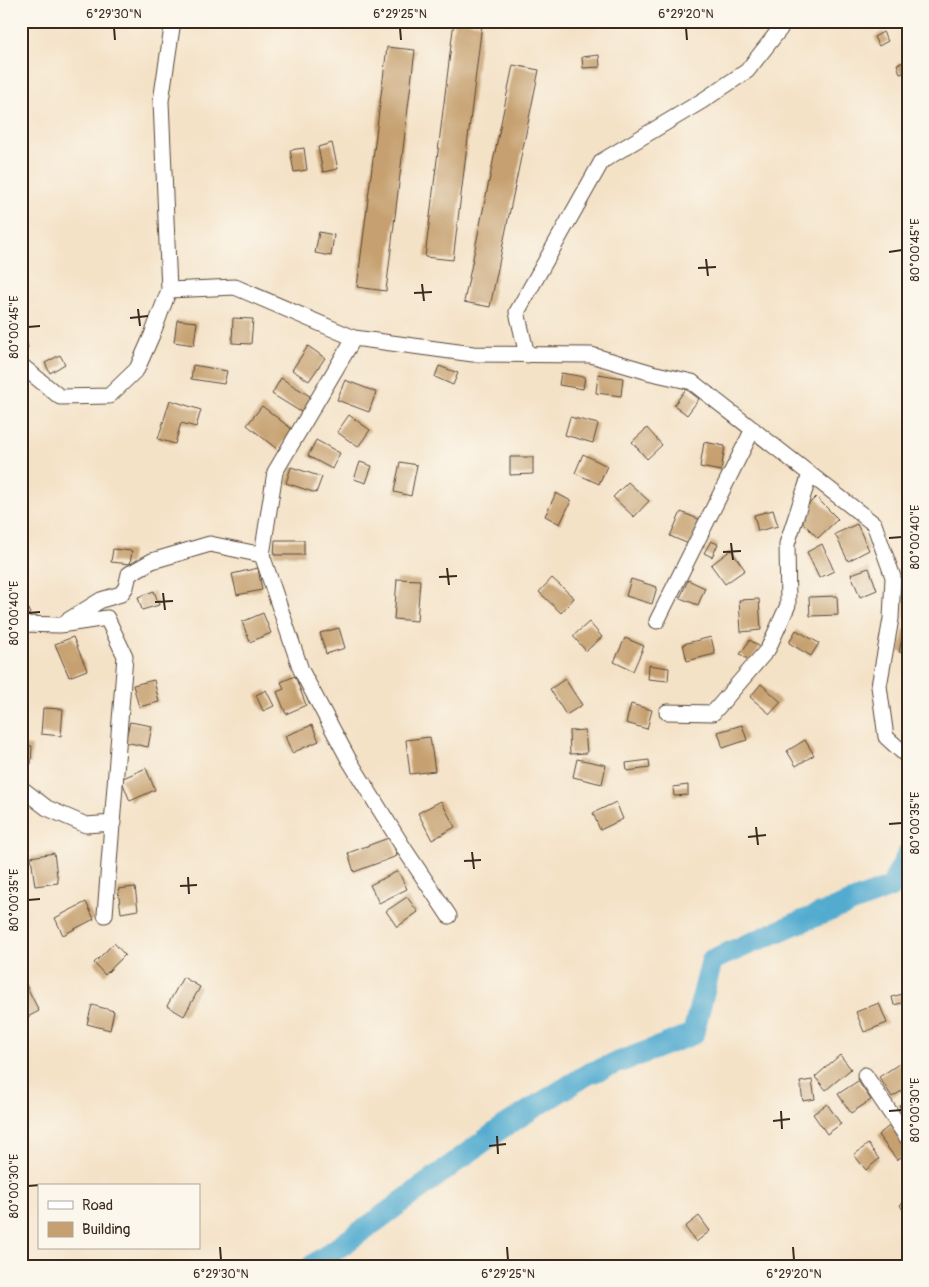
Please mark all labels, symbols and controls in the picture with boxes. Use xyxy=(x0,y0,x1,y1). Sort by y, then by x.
text: 6°29'30"N xyxy=(86,7,142,22)
text: 6°29'25"N xyxy=(373,7,427,22)
text: 6°29'20"N xyxy=(658,7,714,22)
text: 80°00'45"E xyxy=(908,219,923,281)
text: 80°00'45"E xyxy=(7,296,22,358)
text: 80°00'40"E xyxy=(908,505,923,569)
text: 80°00'40"E xyxy=(7,581,22,645)
text: 80°00'35"E xyxy=(908,792,923,854)
text: 80°00'35"E xyxy=(7,869,22,931)
text: 80°00'30"E xyxy=(908,1078,923,1142)
text: 80°00'30"E xyxy=(7,1154,22,1218)
legend xyxy=(38,1184,200,1250)
text: Road xyxy=(82,1196,113,1215)
text: Building xyxy=(82,1220,130,1239)
text: 6°29'30"N xyxy=(193,1267,249,1282)
text: 6°29'25"N xyxy=(481,1267,535,1282)
text: 6°29'20"N xyxy=(766,1267,822,1282)

